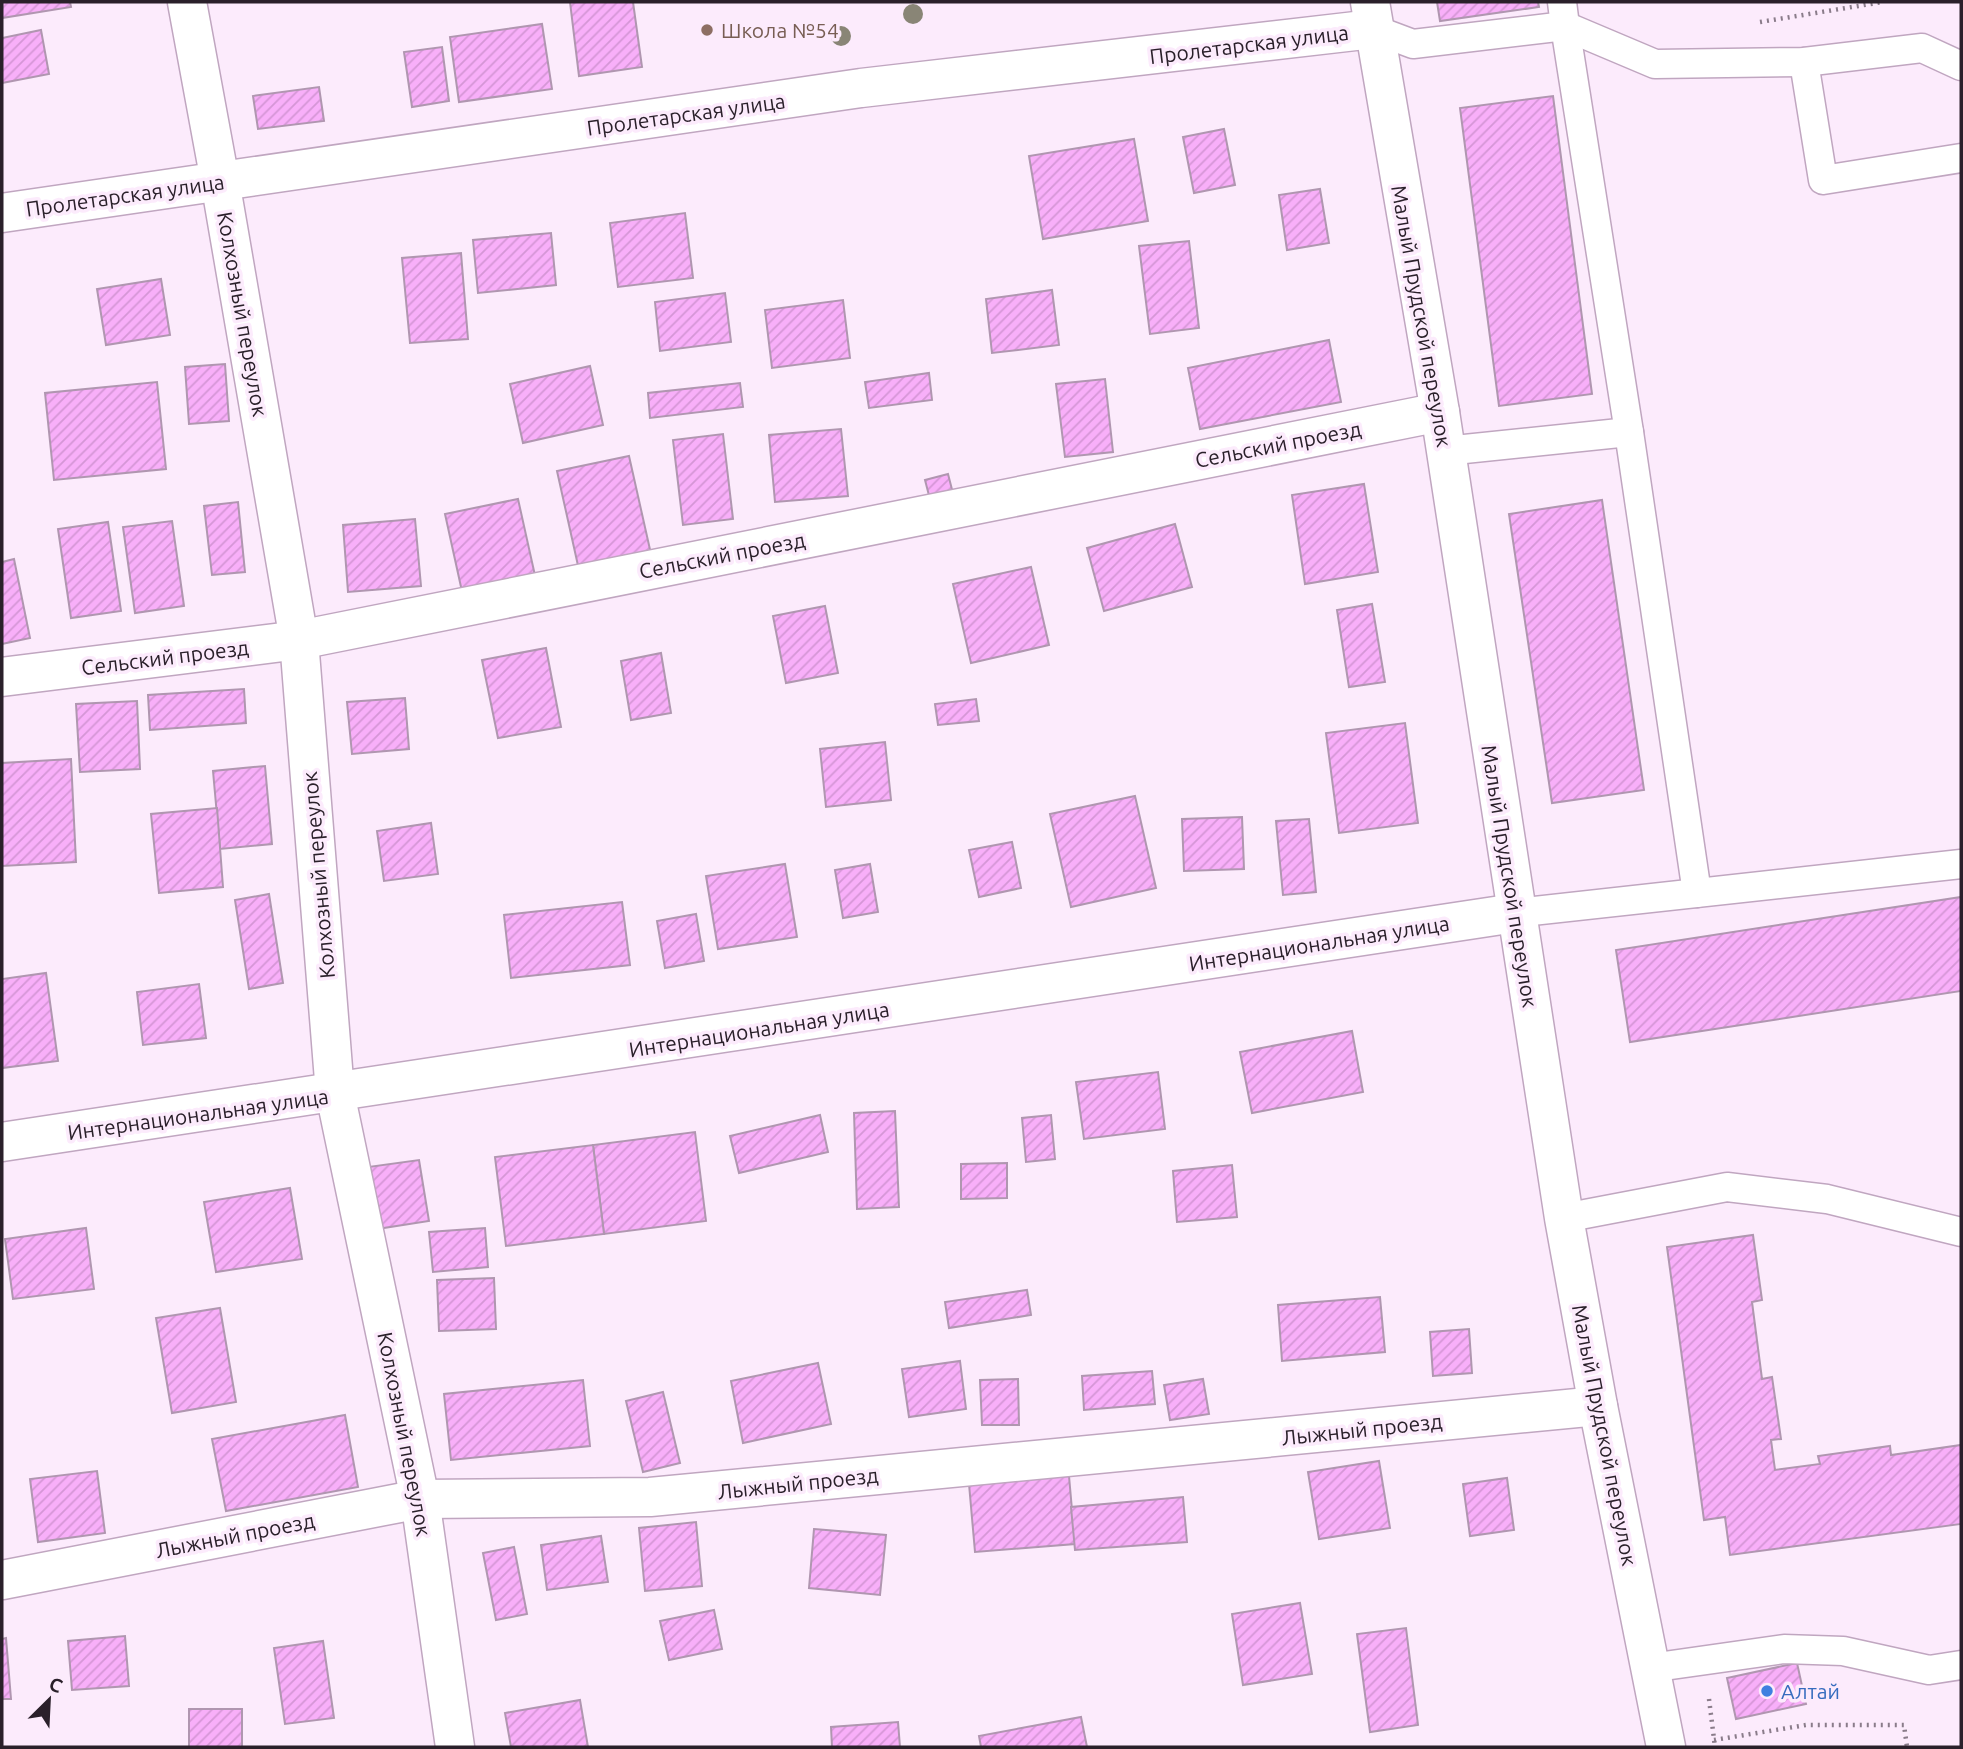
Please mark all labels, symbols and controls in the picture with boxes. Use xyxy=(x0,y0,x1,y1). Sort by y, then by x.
place label: Школа №54 xyxy=(721,18,839,42)
street label: Пролетарская улица xyxy=(1148,20,1350,68)
marker: Школа №54 xyxy=(699,22,715,38)
street label: Пролетарская улица xyxy=(585,88,787,140)
street label: Пролетарская улица xyxy=(24,169,226,221)
street label: Малый Прудской переулок xyxy=(1387,183,1457,449)
street label: Колхозный переулок xyxy=(213,210,273,418)
street label: Сельский проезд xyxy=(1193,416,1363,472)
street label: Сельский проезд xyxy=(637,527,807,583)
street label: Сельский проезд xyxy=(80,635,250,679)
street label: Малый Прудской переулок xyxy=(1477,743,1543,1009)
street label: Колхозный переулок xyxy=(297,770,339,979)
street label: Интернациональная улица xyxy=(1187,911,1451,975)
street label: Интернациональная улица xyxy=(627,997,891,1061)
street label: Интернациональная улица xyxy=(66,1084,330,1144)
street label: Малый Прудской переулок xyxy=(1568,1302,1642,1568)
street label: Колхозный переулок xyxy=(373,1330,437,1538)
street label: Лыжный проезд xyxy=(1280,1409,1444,1449)
street label: Лыжный проезд xyxy=(716,1463,880,1503)
street label: Лыжный проезд xyxy=(153,1508,317,1562)
north arrow xyxy=(14,1665,84,1735)
text: С xyxy=(46,1672,66,1697)
place label: Алтай xyxy=(1781,1679,1840,1703)
marker: Алтай xyxy=(1759,1683,1775,1699)

